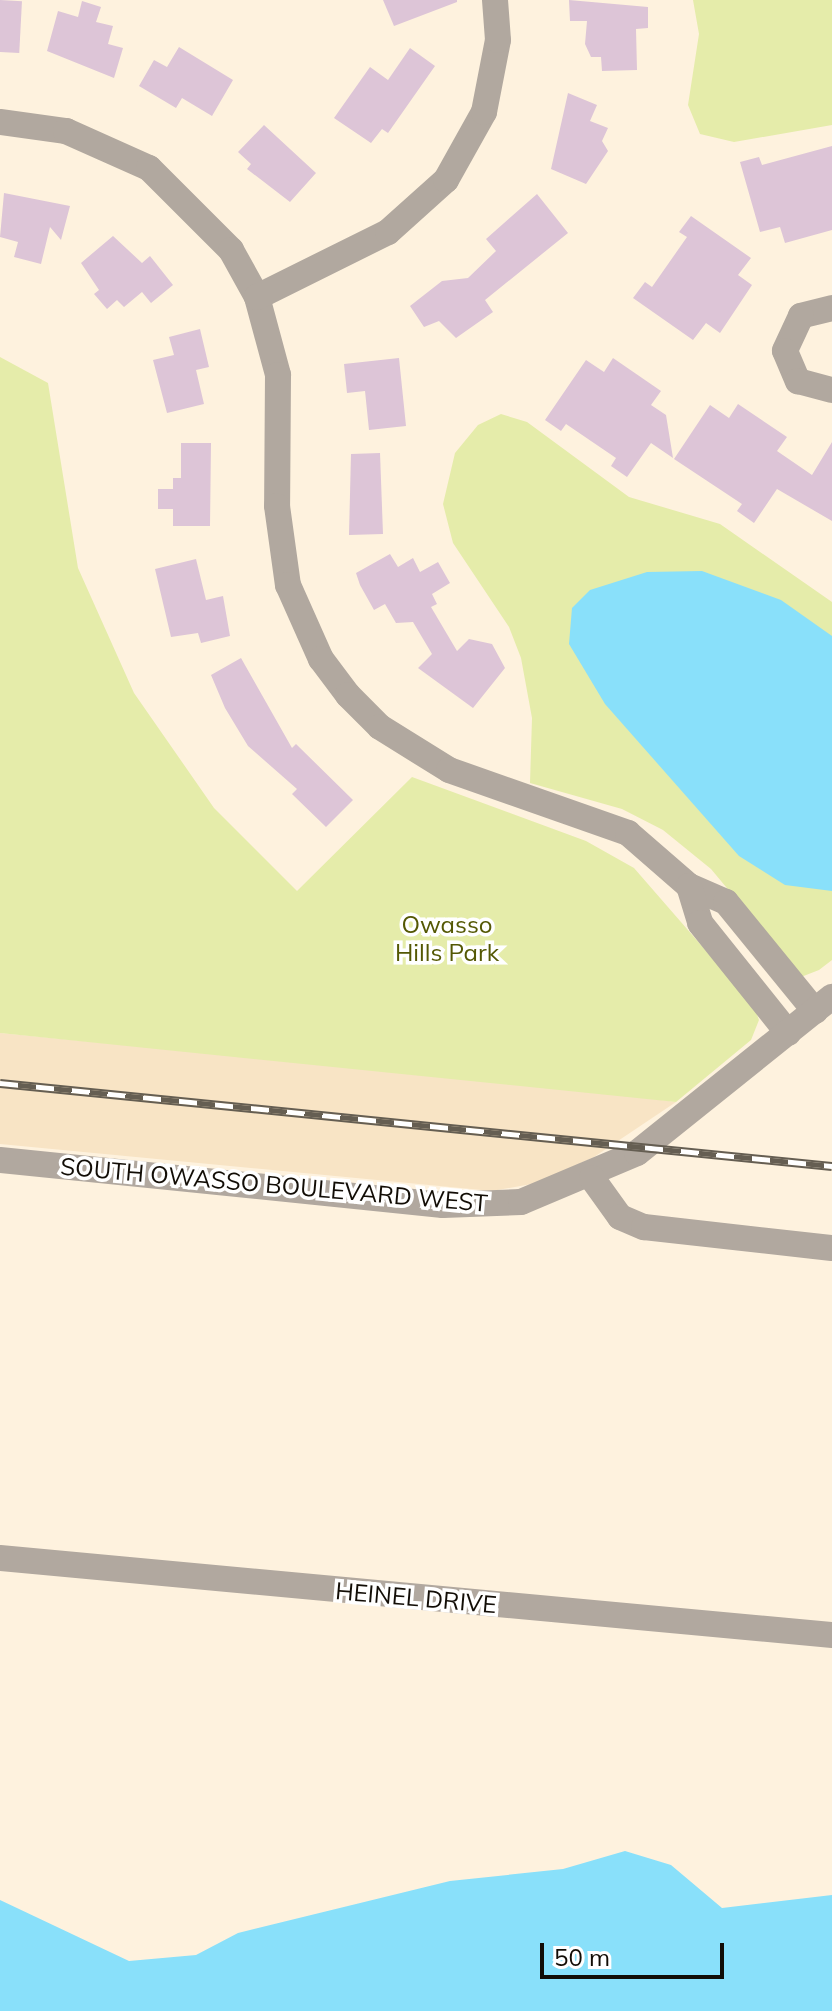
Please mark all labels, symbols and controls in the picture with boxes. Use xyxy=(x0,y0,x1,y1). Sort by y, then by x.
park label: Owasso Hills Park xyxy=(395,911,499,967)
street label: SOUTH OWASSO BOULEVARD WEST xyxy=(59,1152,489,1218)
street label: HEINEL DRIVE xyxy=(334,1577,498,1619)
scale bar xyxy=(544,1927,728,1977)
text: 50 m xyxy=(554,1942,610,1972)

